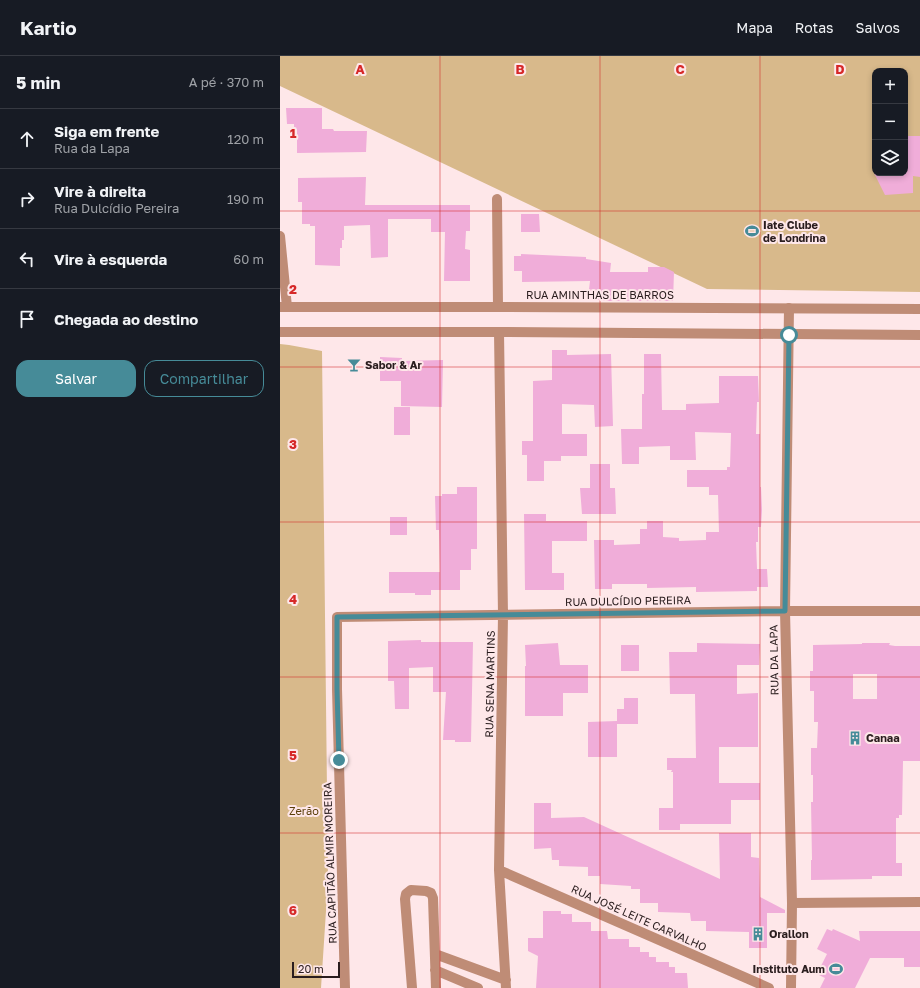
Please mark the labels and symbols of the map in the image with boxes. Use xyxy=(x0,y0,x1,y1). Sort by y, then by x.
text: A xyxy=(355,61,365,77)
text: B xyxy=(515,61,525,77)
text: C xyxy=(675,61,685,77)
text: D xyxy=(835,61,845,77)
text: 1 xyxy=(290,125,297,141)
place label: Iate Clube de Londrina xyxy=(763,218,826,244)
sports icon: Iate Clube de Londrina xyxy=(744,223,760,239)
text: 2 xyxy=(289,281,297,297)
street label: RUA AMINTHAS DE BARROS xyxy=(526,288,674,301)
route start xyxy=(780,326,798,344)
bar icon: Sabor & Ar xyxy=(346,357,362,373)
place label: Sabor & Ar xyxy=(365,358,423,371)
text: 3 xyxy=(289,436,297,452)
text: 4 xyxy=(289,591,297,607)
street label: RUA DULCÍDIO PEREIRA xyxy=(565,593,692,608)
street label: RUA DA LAPA xyxy=(766,624,781,695)
street label: RUA SENA MARTINS xyxy=(482,630,497,738)
building icon: Canaa xyxy=(847,730,863,746)
place label: Canaa xyxy=(866,731,900,744)
text: 5 xyxy=(289,747,297,763)
route end xyxy=(330,751,348,769)
street label: RUA CAPITÃO ALMIR MOREIRA xyxy=(320,782,339,944)
park label: Zerão xyxy=(289,804,319,817)
street label: RUA JOSÉ LEITE CARVALHO xyxy=(569,882,709,953)
text: 6 xyxy=(289,902,297,918)
building icon: Orallon xyxy=(750,926,766,942)
place label: Orallon xyxy=(769,927,809,940)
scale bar xyxy=(292,960,340,979)
sports icon: Instituto Aum xyxy=(828,961,844,977)
place label: Instituto Aum xyxy=(753,962,825,975)

